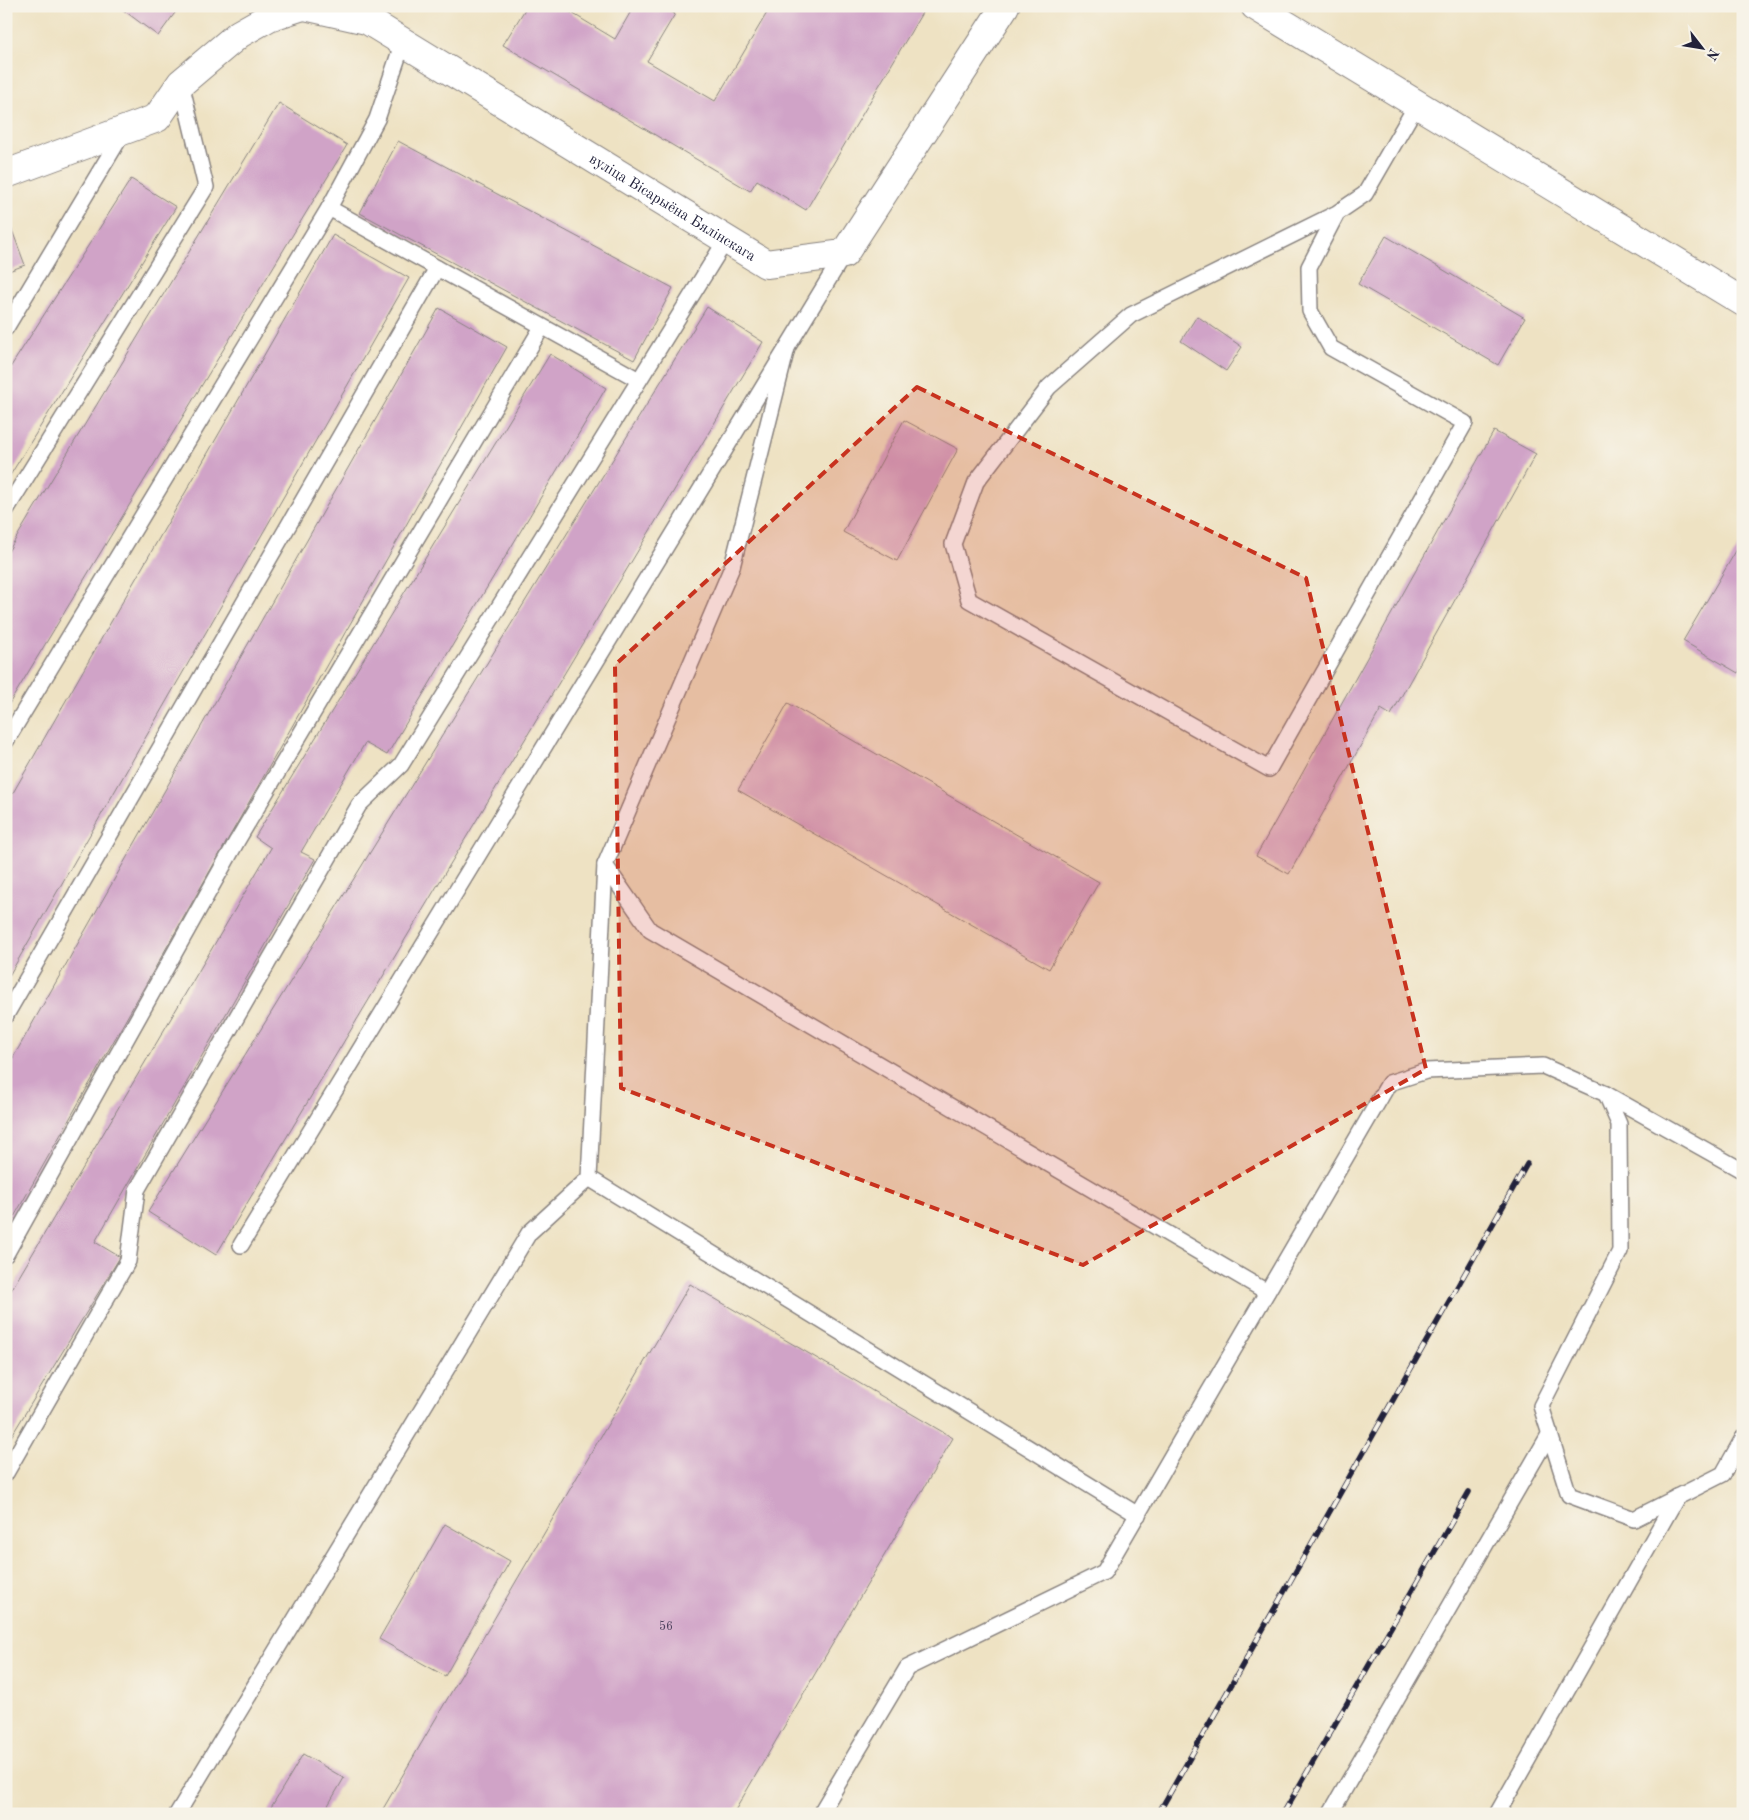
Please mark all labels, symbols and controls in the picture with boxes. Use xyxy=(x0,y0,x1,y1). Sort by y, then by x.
north arrow xyxy=(1676,22,1726,72)
text: N xyxy=(1703,46,1721,63)
street label: вуліца Вісарыёна Бялінскага xyxy=(586,152,758,265)
house number: 56 xyxy=(659,1620,673,1633)

